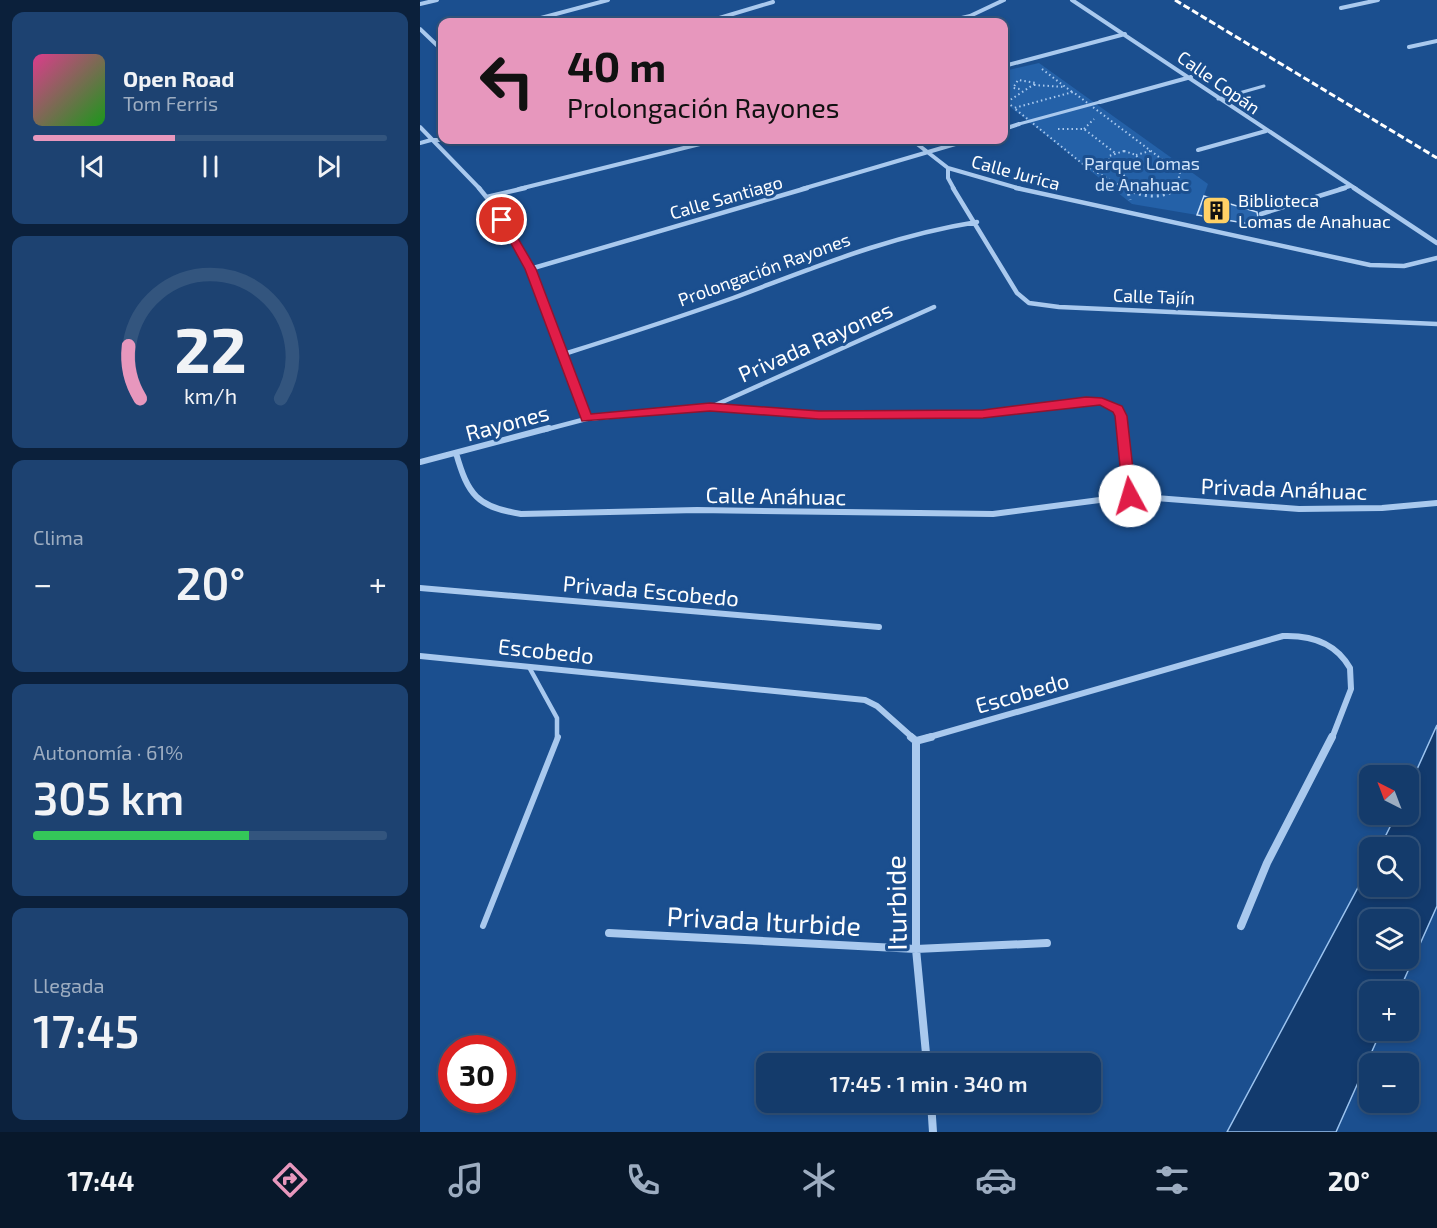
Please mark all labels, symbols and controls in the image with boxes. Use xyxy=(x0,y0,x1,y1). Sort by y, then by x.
text: 40 m xyxy=(567,40,666,90)
icon: left xyxy=(468,42,546,120)
street label: Calle Copán xyxy=(1173,46,1265,118)
text: Open Road xyxy=(123,65,235,91)
text: Tom Ferris xyxy=(123,91,218,115)
text: Prolongación Rayones xyxy=(567,91,839,123)
icon: previous xyxy=(76,150,109,183)
icon: pause xyxy=(194,150,227,183)
icon: next xyxy=(312,150,345,183)
street label: Calle Jurica xyxy=(969,150,1063,194)
park label: Parque Lomas de Anahuac xyxy=(1084,152,1200,195)
street label: Calle Santiago xyxy=(667,170,785,224)
place label: Biblioteca Lomas de Anahuac xyxy=(1238,189,1391,232)
pin xyxy=(476,194,527,245)
building icon: Biblioteca Lomas de Anahuac xyxy=(1201,194,1233,226)
icon: arrive xyxy=(485,203,518,236)
street label: Prolongación Rayones xyxy=(675,228,853,310)
street label: Calle Tajín xyxy=(1113,284,1195,308)
street label: Privada Rayones xyxy=(734,295,896,387)
text: 22 xyxy=(174,311,246,386)
text: km/h xyxy=(183,383,237,408)
street label: Rayones xyxy=(462,398,552,446)
position arrow xyxy=(1098,464,1162,528)
street label: Privada Anáhuac xyxy=(1200,472,1368,504)
street label: Calle Anáhuac xyxy=(705,481,847,509)
text: Clima xyxy=(33,525,84,549)
text: 20° xyxy=(176,555,245,609)
text: − xyxy=(33,563,52,603)
text: + xyxy=(369,563,387,603)
street label: Privada Escobedo xyxy=(562,569,740,611)
street label: Escobedo xyxy=(497,632,595,668)
street label: Escobedo xyxy=(972,666,1072,718)
text: Autonomía · 61% xyxy=(33,740,183,764)
north arrow xyxy=(1359,765,1419,825)
map controls xyxy=(1359,765,1419,1113)
text: 305 km xyxy=(33,770,184,824)
button: search xyxy=(1359,837,1419,897)
street label: Iturbide xyxy=(878,855,912,951)
street label: Privada Iturbide xyxy=(666,899,862,941)
button: layers xyxy=(1359,909,1419,969)
text: Llegada xyxy=(33,973,104,997)
button: + xyxy=(1359,981,1419,1041)
text: 17:45 xyxy=(33,1003,139,1057)
speed limit sign: 30 xyxy=(438,1035,516,1113)
button: − xyxy=(1359,1053,1419,1113)
text: 17:45 · 1 min · 340 m xyxy=(829,1070,1028,1096)
icon: directions xyxy=(269,1159,311,1201)
icon: music xyxy=(445,1159,487,1201)
icon: phone xyxy=(622,1159,664,1201)
icon: climate xyxy=(798,1159,840,1201)
icon: car xyxy=(975,1159,1017,1201)
icon: filters xyxy=(1151,1159,1193,1201)
text: 17:44 xyxy=(67,1164,134,1196)
text: 20° xyxy=(1328,1164,1370,1196)

